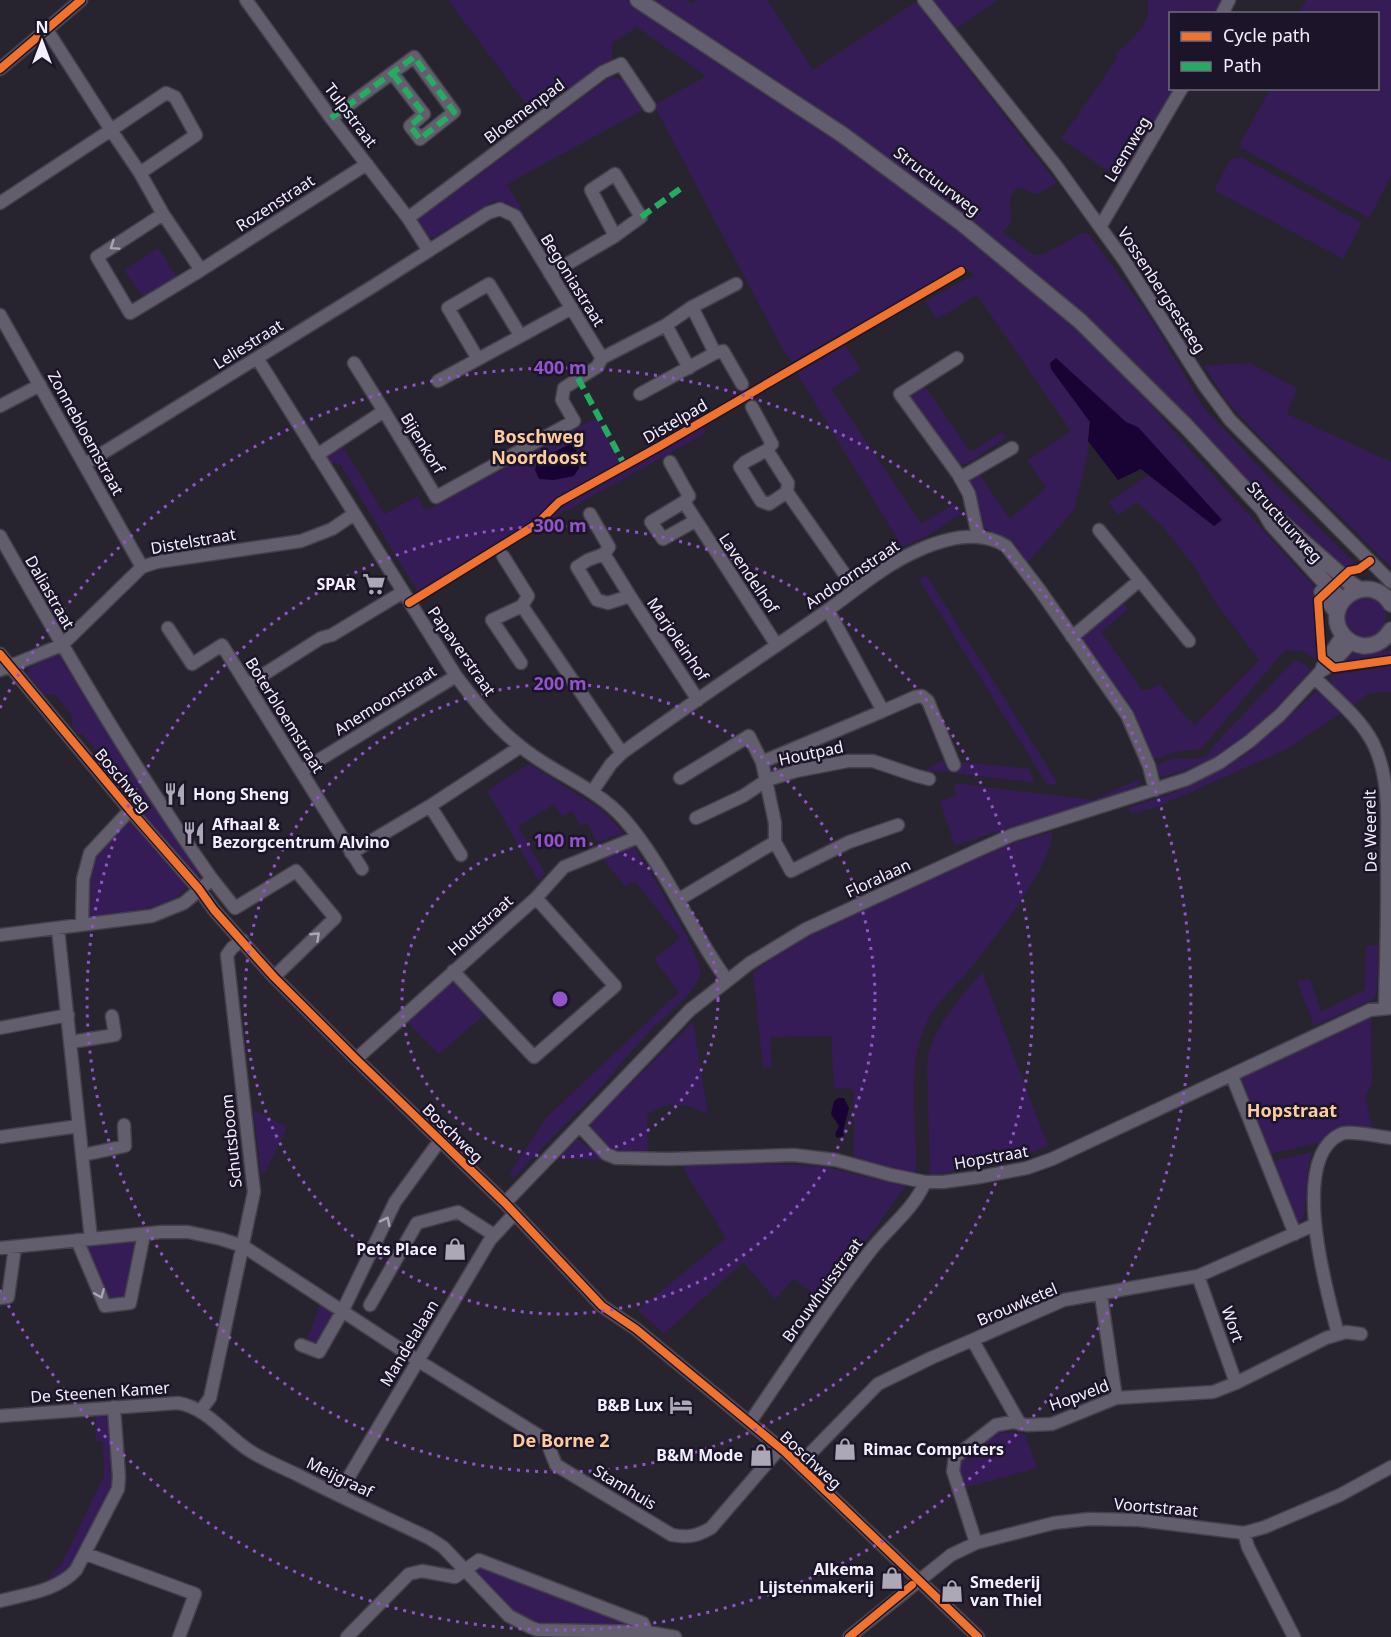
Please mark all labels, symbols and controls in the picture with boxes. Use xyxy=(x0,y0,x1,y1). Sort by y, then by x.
north arrow xyxy=(12,12,72,72)
legend xyxy=(1169,12,1379,90)
text: N xyxy=(35,16,49,38)
text: Cycle path xyxy=(1223,23,1310,47)
text: Path xyxy=(1223,53,1262,77)
street label: Bloemenpad xyxy=(479,73,569,149)
street label: Tulpstraat xyxy=(320,78,383,152)
street label: Leemweg xyxy=(1099,112,1155,186)
street label: Structuurweg xyxy=(890,141,984,221)
street label: Rozenstraat xyxy=(232,169,319,237)
street label: Vossenbergsesteeg xyxy=(1113,223,1211,357)
street label: Begoniastraat xyxy=(536,229,610,331)
one-way arrow xyxy=(110,238,120,250)
street label: Leliestraat xyxy=(209,314,287,374)
text: 400 m xyxy=(533,355,587,379)
street label: Zonnebloemstraat xyxy=(43,367,129,499)
street label: Distelpad xyxy=(639,394,711,448)
street label: Bijenkorf xyxy=(396,408,451,479)
district label: Boschweg Noordoost xyxy=(491,424,587,469)
street label: Structuurweg xyxy=(1243,477,1327,567)
text: 300 m xyxy=(533,513,587,537)
street label: Distelstraat xyxy=(149,523,237,559)
street label: Lavendelhof xyxy=(714,529,785,619)
street label: Andoornstraat xyxy=(801,534,904,614)
street label: Daliastraat xyxy=(20,551,80,633)
supermarket icon: SPAR xyxy=(361,571,387,597)
place label: SPAR xyxy=(316,573,356,595)
street label: Marjoleinhof xyxy=(642,593,715,686)
street label: Papaverstraat xyxy=(423,602,501,700)
street label: Boterbloemstraat xyxy=(241,653,330,777)
street label: Anemoonstraat xyxy=(330,660,441,740)
text: 200 m xyxy=(533,671,587,695)
street label: Houtpad xyxy=(777,735,845,771)
street label: Boschweg xyxy=(90,744,156,816)
restaurant icon: Hong Sheng xyxy=(162,781,188,807)
place label: Hong Sheng xyxy=(193,783,289,805)
street label: De Weerelt xyxy=(1358,789,1382,873)
place label: Afhaal & Bezorgcentrum Alvino xyxy=(212,813,390,853)
restaurant icon: Afhaal & Bezorgcentrum Alvino xyxy=(181,820,207,846)
text: 100 m xyxy=(533,828,587,852)
street label: Floralaan xyxy=(842,853,914,903)
street label: Houtstraat xyxy=(443,890,517,960)
one-way arrow xyxy=(308,932,319,943)
centre of rings xyxy=(550,989,570,1009)
street label: Schutsboom xyxy=(215,1093,247,1189)
street label: Boschweg xyxy=(418,1098,488,1168)
district label: Hopstraat xyxy=(1247,1098,1337,1122)
street label: Hopstraat xyxy=(952,1140,1030,1174)
one-way arrow xyxy=(378,1217,390,1228)
street label: Brouwhuisstraat xyxy=(777,1233,867,1347)
shop icon: Pets Place xyxy=(442,1236,468,1262)
place label: Pets Place xyxy=(356,1238,437,1260)
street label: Brouwketel xyxy=(973,1277,1061,1331)
one-way arrow xyxy=(93,1288,105,1299)
street label: Mandelalaan xyxy=(375,1296,443,1390)
street label: Wort xyxy=(1217,1303,1249,1345)
street label: Hopveld xyxy=(1046,1374,1112,1416)
street label: De Steenen Kamer xyxy=(29,1376,171,1408)
hotel icon: B&B Lux xyxy=(668,1392,694,1418)
place label: B&B Lux xyxy=(597,1394,664,1416)
street label: Boschweg xyxy=(775,1426,847,1494)
district label: De Borne 2 xyxy=(512,1428,610,1452)
shop icon: Rimac Computers xyxy=(832,1436,858,1462)
place label: Rimac Computers xyxy=(863,1438,1004,1460)
shop icon: B&M Mode xyxy=(748,1442,774,1468)
place label: B&M Mode xyxy=(656,1444,743,1466)
street label: Meijgraaf xyxy=(303,1451,378,1503)
street label: Stamhuis xyxy=(589,1460,661,1514)
street label: Voortstraat xyxy=(1113,1492,1199,1522)
place label: Alkema Lijstenmakerij xyxy=(759,1558,874,1598)
shop icon: Alkema Lijstenmakerij xyxy=(879,1565,905,1591)
place label: Smederij van Thiel xyxy=(970,1571,1042,1611)
shop icon: Smederij van Thiel xyxy=(939,1578,965,1604)

